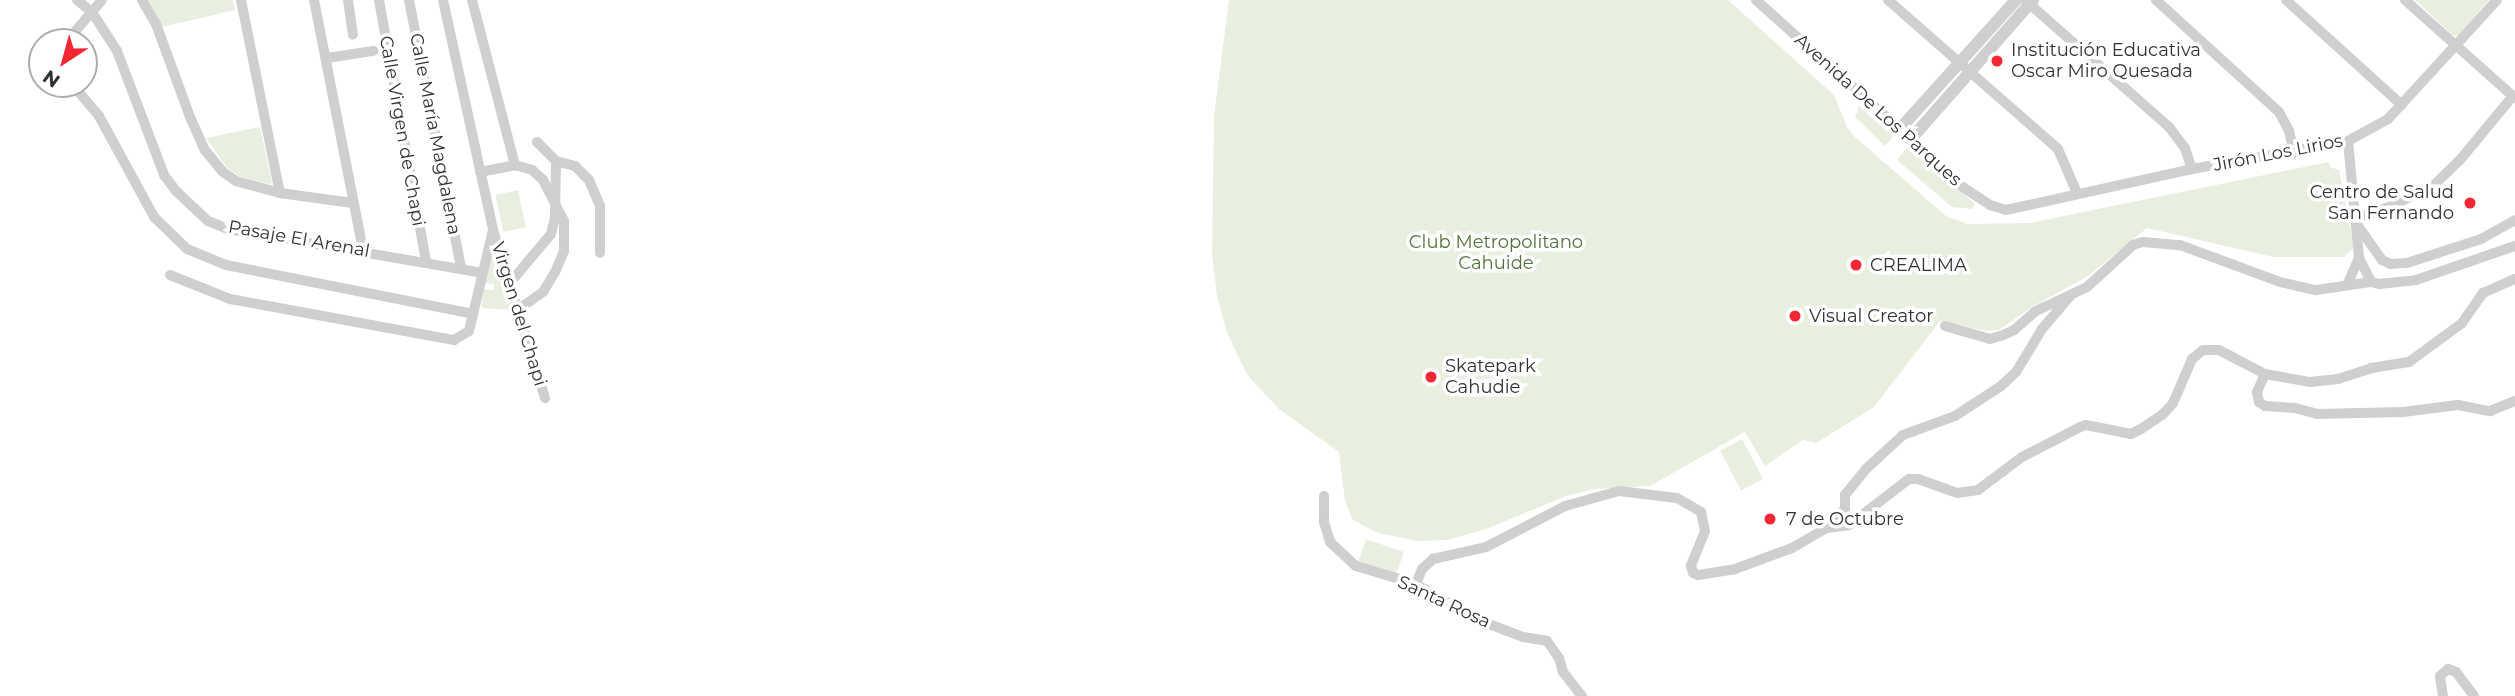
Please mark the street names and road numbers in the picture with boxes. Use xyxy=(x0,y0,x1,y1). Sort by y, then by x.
street label: Avenida De Los Parques xyxy=(1790,29,1966,191)
street label: Calle María Magdalena xyxy=(405,31,465,237)
street label: Calle Virgen de Chapi xyxy=(375,34,429,228)
street label: Jirón Los Lirios xyxy=(2211,130,2345,176)
street label: Pasaje El Arenal xyxy=(227,216,371,262)
street label: Virgen del Chapi xyxy=(487,239,551,389)
street label: Santa Rosa xyxy=(1394,571,1494,633)

